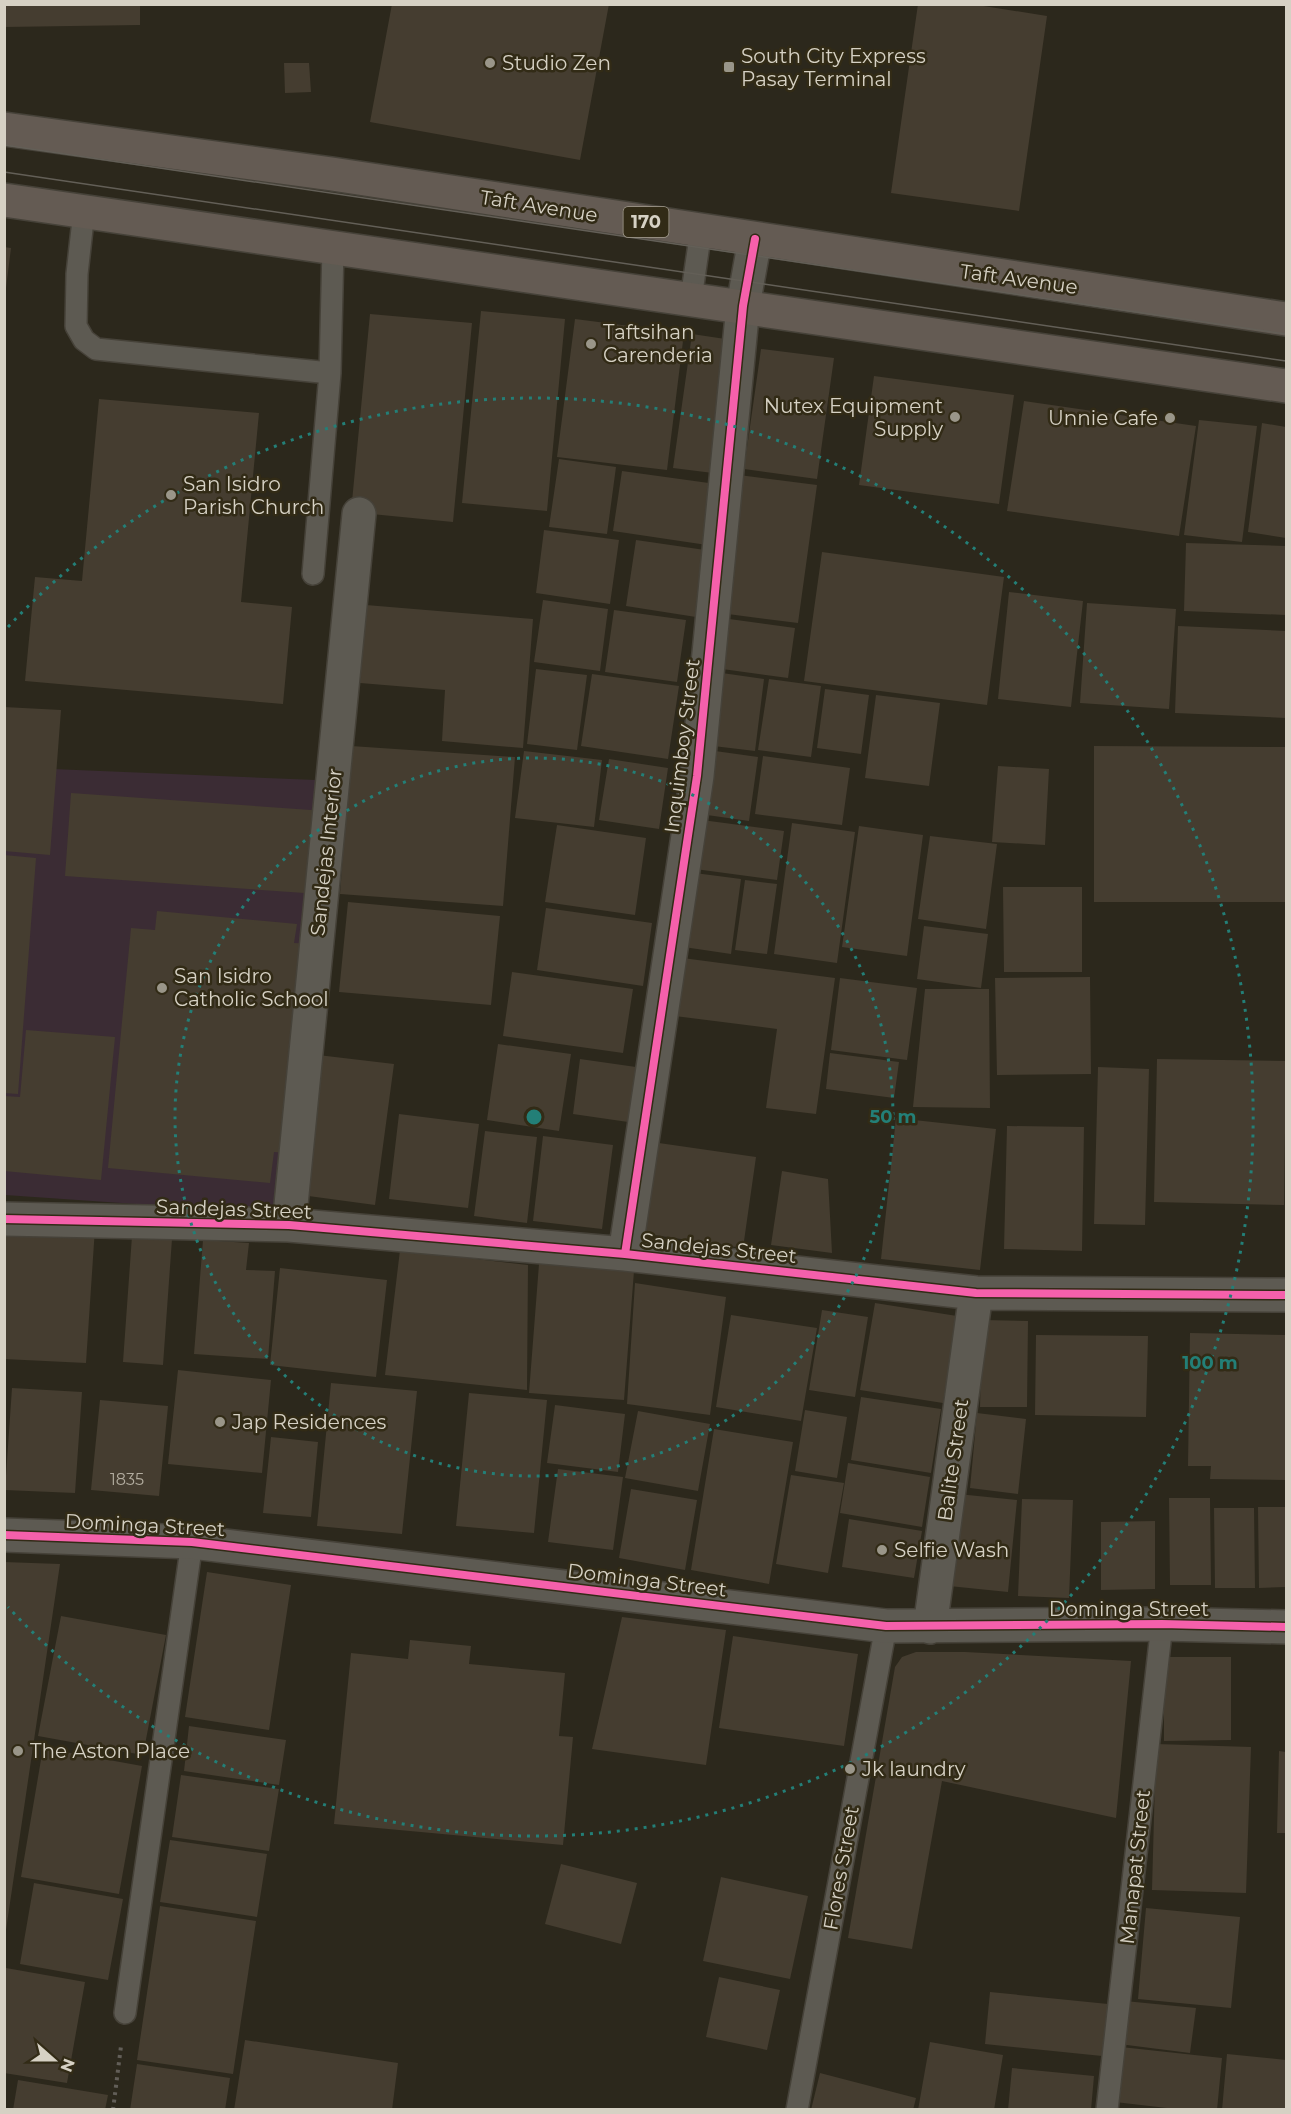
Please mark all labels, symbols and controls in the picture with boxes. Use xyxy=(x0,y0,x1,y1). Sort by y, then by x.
place label: South City Express Pasay Terminal xyxy=(741,44,926,91)
place label: Studio Zen xyxy=(502,51,611,75)
marker: Studio Zen xyxy=(483,56,497,70)
marker: South City Express Pasay Terminal xyxy=(722,60,736,74)
street label: Taft Avenue xyxy=(479,185,599,227)
road number: 170 xyxy=(624,207,668,237)
street label: Taft Avenue xyxy=(959,259,1079,299)
place label: Taftsihan Carenderia xyxy=(603,320,713,367)
marker: Taftsihan Carenderia xyxy=(584,337,598,351)
place label: Nutex Equipment Supply xyxy=(764,394,943,441)
place label: Unnie Cafe xyxy=(1048,406,1158,430)
marker: Nutex Equipment Supply xyxy=(948,410,962,424)
marker: Unnie Cafe xyxy=(1163,411,1177,425)
place label: San Isidro Parish Church xyxy=(183,472,324,519)
marker: San Isidro Parish Church xyxy=(164,488,178,502)
street label: Inquimboy Street xyxy=(659,657,705,835)
street label: Sandejas Interior xyxy=(305,767,347,937)
place label: San Isidro Catholic School xyxy=(174,964,329,1011)
marker: San Isidro Catholic School xyxy=(155,981,169,995)
text: 50 m xyxy=(870,1106,916,1128)
centre of rings xyxy=(524,1107,544,1127)
street label: Sandejas Street xyxy=(156,1194,312,1224)
street label: Sandejas Street xyxy=(640,1228,798,1268)
text: 100 m xyxy=(1182,1352,1238,1374)
street label: Balite Street xyxy=(933,1397,973,1523)
place label: Jap Residences xyxy=(231,1410,387,1434)
marker: Jap Residences xyxy=(213,1415,227,1429)
house number: 1835 xyxy=(110,1470,144,1489)
street label: Dominga Street xyxy=(64,1509,226,1541)
place label: Selfie Wash xyxy=(894,1538,1009,1562)
marker: Selfie Wash xyxy=(875,1543,889,1557)
street label: Dominga Street xyxy=(566,1558,728,1602)
street label: Dominga Street xyxy=(1049,1597,1209,1621)
place label: The Aston Place xyxy=(30,1739,190,1763)
marker: The Aston Place xyxy=(11,1744,25,1758)
place label: Jk laundry xyxy=(861,1757,966,1781)
marker: Jk laundry xyxy=(843,1762,857,1776)
street label: Manapat Street xyxy=(1115,1788,1155,1946)
street label: Flores Street xyxy=(818,1804,864,1932)
north arrow xyxy=(24,2030,84,2090)
text: N xyxy=(56,2056,79,2075)

